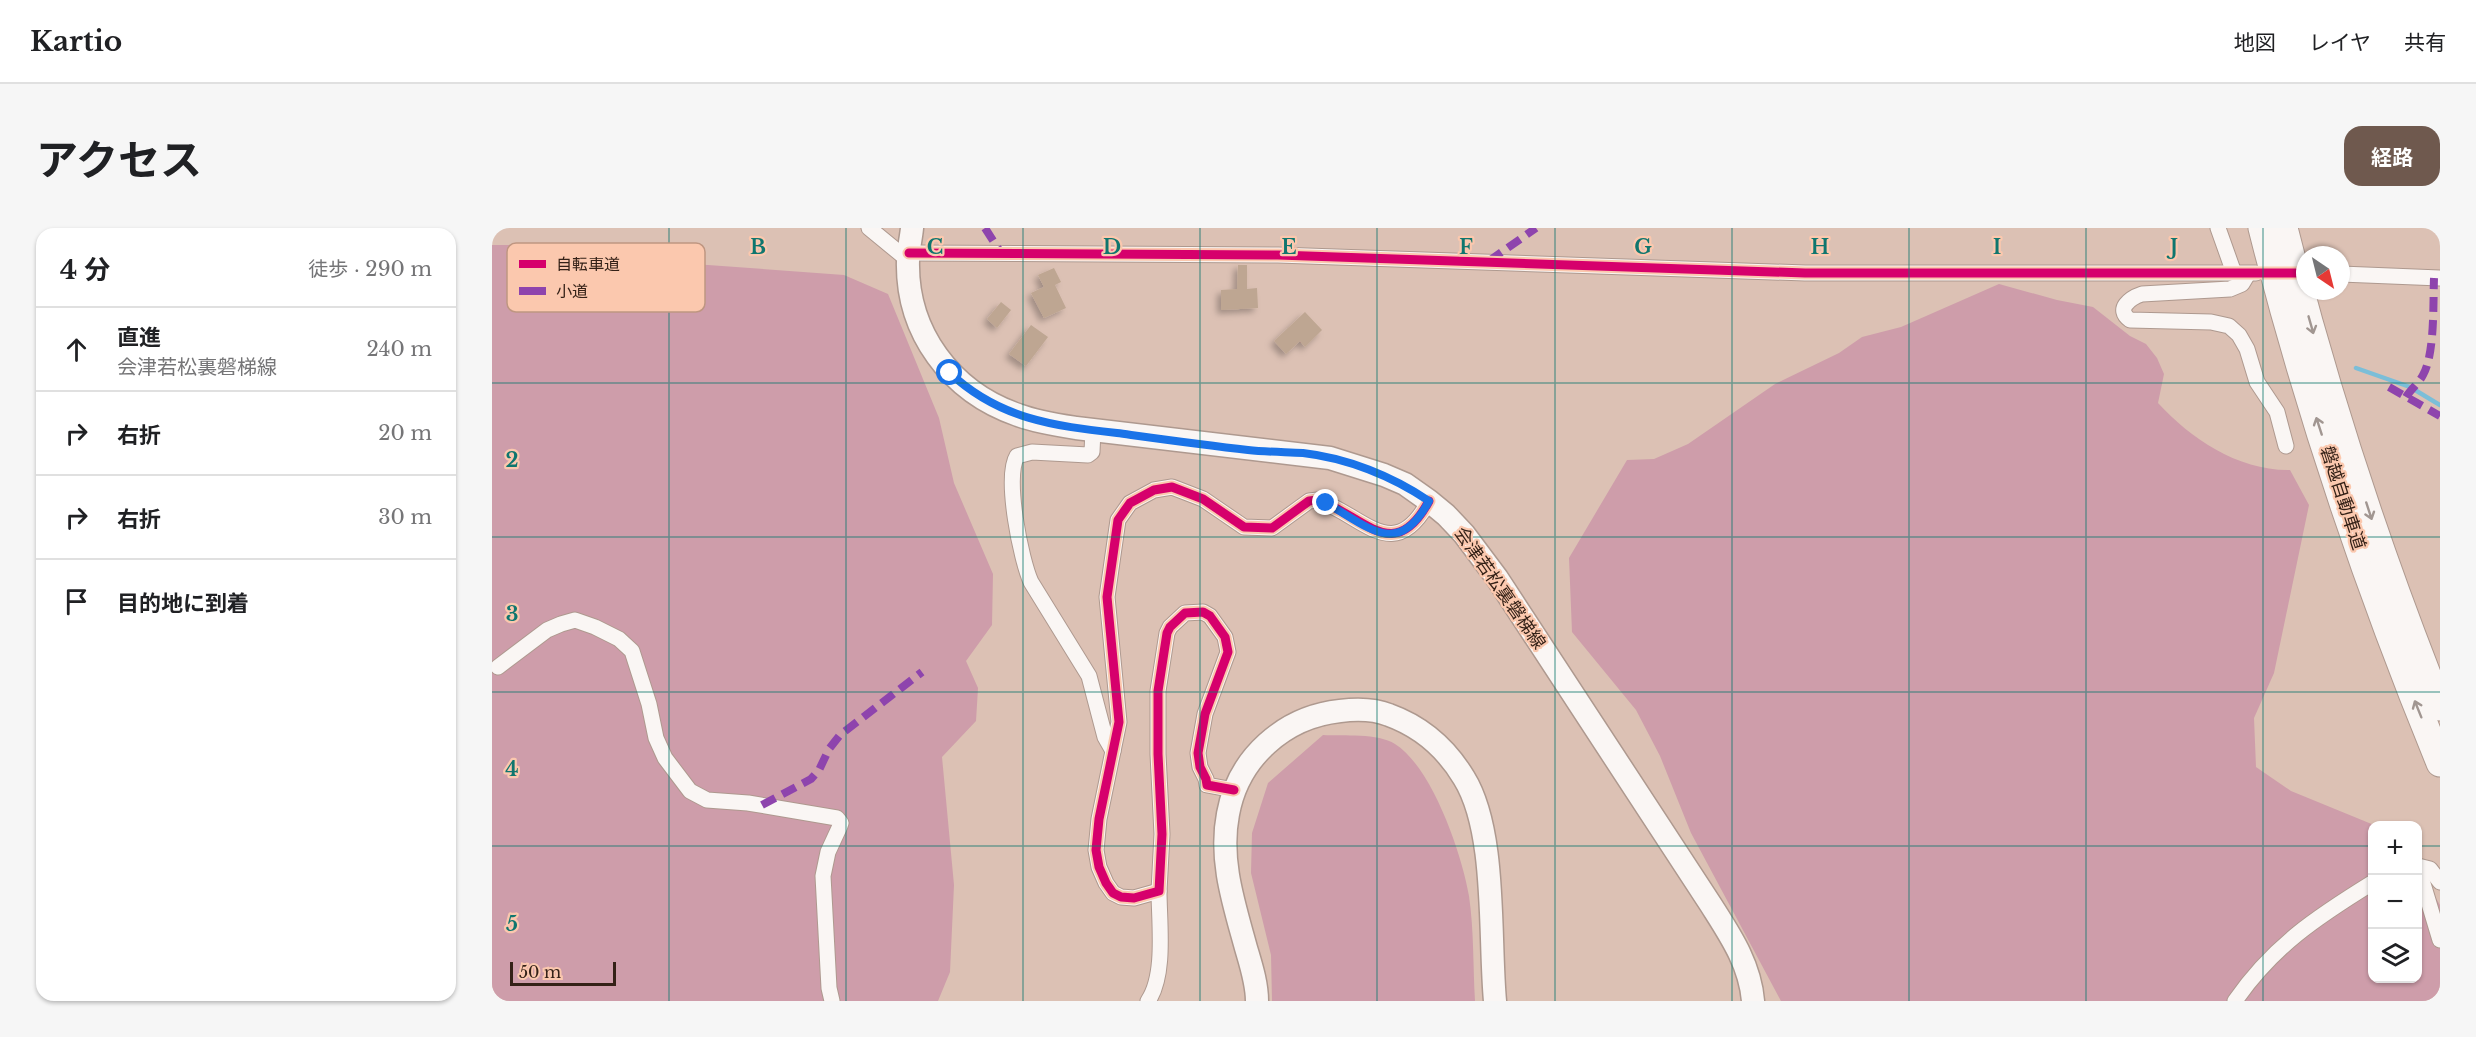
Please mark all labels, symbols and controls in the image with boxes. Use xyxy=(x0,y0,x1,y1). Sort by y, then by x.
text: Kartio xyxy=(30,24,122,59)
text: 地図 xyxy=(2234,30,2276,56)
text: レイヤ xyxy=(2309,30,2371,56)
text: 共有 xyxy=(2404,30,2446,56)
button: 経路 xyxy=(2344,126,2440,186)
text: アクセス xyxy=(36,134,202,186)
text: B xyxy=(750,235,766,259)
text: C xyxy=(927,235,943,259)
text: D xyxy=(1103,235,1121,259)
text: E xyxy=(1281,235,1297,259)
text: F xyxy=(1459,235,1473,259)
text: G xyxy=(1634,235,1652,259)
text: H xyxy=(1811,235,1830,259)
text: I xyxy=(1993,235,2001,259)
text: J xyxy=(2166,235,2178,259)
legend xyxy=(507,243,705,312)
north arrow xyxy=(2296,246,2350,300)
text: 4 分 xyxy=(60,254,110,286)
text: 自転車道 xyxy=(556,254,620,274)
text: 徒歩 · 290 m xyxy=(308,257,432,281)
text: 小道 xyxy=(556,281,588,301)
one-way arrow xyxy=(2306,315,2317,334)
text: 直進 xyxy=(117,324,161,351)
icon: ahead xyxy=(60,333,93,366)
text: 240 m xyxy=(367,337,432,361)
text: 会津若松裏磐梯線 xyxy=(117,355,277,379)
route start xyxy=(936,359,962,385)
icon: right xyxy=(60,417,93,450)
one-way arrow xyxy=(2313,417,2324,436)
text: 20 m xyxy=(378,421,432,445)
text: 右折 xyxy=(117,422,161,449)
street label: 磐越自動車道 xyxy=(2316,443,2370,553)
text: 2 xyxy=(505,448,519,472)
route end xyxy=(1312,489,1338,515)
icon: right xyxy=(60,501,93,534)
one-way arrow xyxy=(2364,501,2375,520)
text: 30 m xyxy=(378,505,432,529)
text: 右折 xyxy=(117,506,161,533)
street label: 会津若松裏磐梯線 xyxy=(1450,523,1550,653)
icon: arrive xyxy=(60,585,93,618)
text: 目的地に到着 xyxy=(117,590,249,617)
text: 3 xyxy=(506,602,518,626)
one-way arrow xyxy=(2412,700,2423,719)
text: 4 xyxy=(505,757,519,781)
map controls xyxy=(2368,821,2422,983)
button: + xyxy=(2368,821,2422,875)
button: − xyxy=(2368,875,2422,929)
text: 5 xyxy=(506,912,518,936)
button: layers xyxy=(2368,929,2422,983)
scale bar xyxy=(510,959,616,986)
text: 50 m xyxy=(519,962,561,982)

